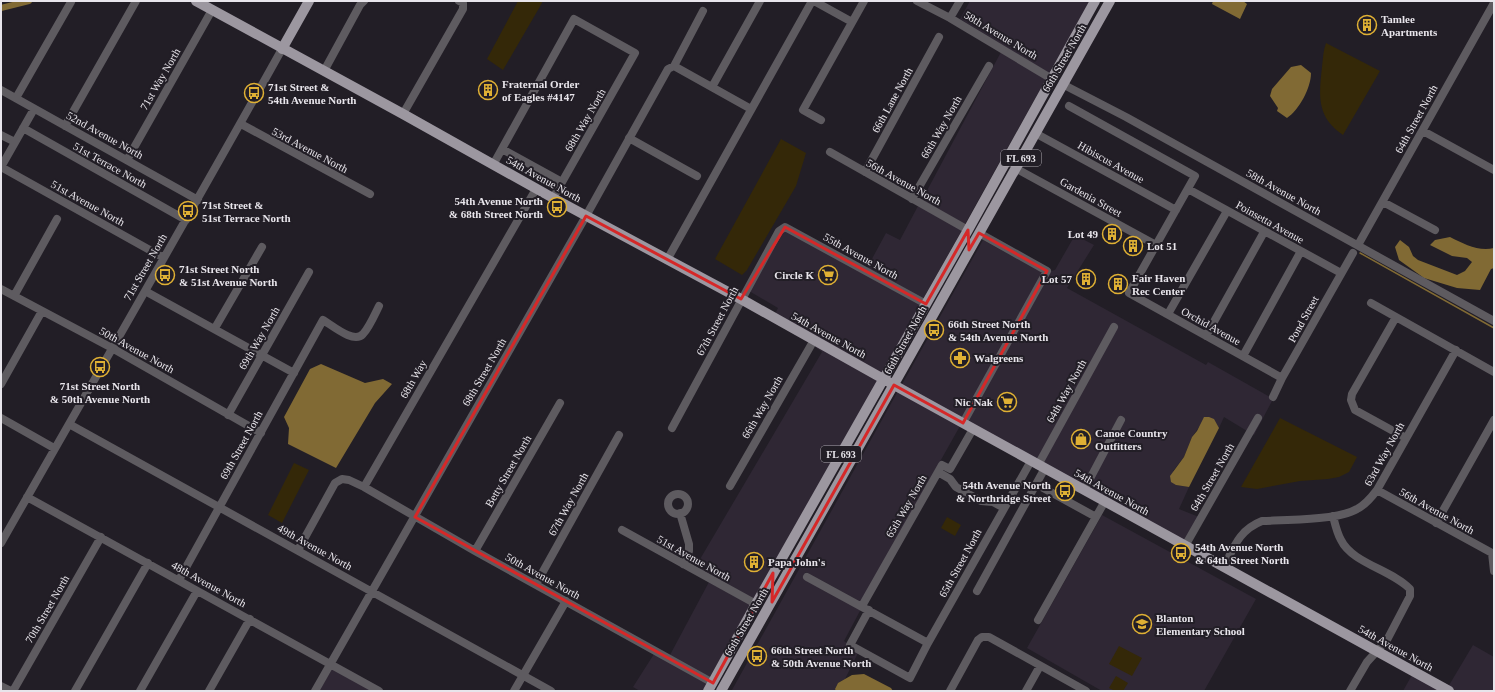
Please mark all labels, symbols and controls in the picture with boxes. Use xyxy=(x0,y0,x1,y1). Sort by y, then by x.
street label: 58th Avenue North xyxy=(962,8,1040,62)
place label: Tamlee Apartments xyxy=(1381,13,1438,38)
building icon: Tamlee Apartments xyxy=(1356,14,1378,36)
street label: 66th Street North xyxy=(1040,22,1089,94)
street label: 71st Way North xyxy=(138,46,183,112)
street label: 66th Lane North xyxy=(869,65,915,135)
place label: Fraternal Order of Eagles #4147 xyxy=(502,78,579,103)
building icon: Fraternal Order of Eagles #4147 xyxy=(477,79,499,101)
place label: 71st Street & 54th Avenue North xyxy=(268,81,356,106)
bus stop icon: 71st Street & 54th Avenue North xyxy=(243,82,265,104)
street label: 64th Street North xyxy=(1392,82,1440,155)
street label: 68th Way North xyxy=(562,86,608,153)
street label: 66th Way North xyxy=(918,93,964,160)
street label: 52nd Avenue North xyxy=(65,109,146,161)
street label: 53rd Avenue North xyxy=(270,125,350,175)
street label: Hibiscus Avenue xyxy=(1076,139,1146,185)
street label: 51st Terrace North xyxy=(71,140,149,190)
road number: FL 693 xyxy=(1001,150,1041,166)
street label: 54th Avenue North xyxy=(505,154,584,205)
street label: 56th Avenue North xyxy=(865,157,944,208)
street label: 58th Avenue North xyxy=(1245,167,1324,218)
street label: Gardenia Street xyxy=(1058,175,1124,219)
street label: 51st Avenue North xyxy=(49,178,127,228)
place label: 54th Avenue North & 68th Street North xyxy=(449,195,543,220)
bus stop icon: 54th Avenue North & 68th Street North xyxy=(546,196,568,218)
street label: Poinsetta Avenue xyxy=(1234,198,1306,246)
place label: 71st Street & 51st Terrace North xyxy=(202,199,291,224)
bus stop icon: 71st Street & 51st Terrace North xyxy=(177,200,199,222)
building icon: Lot 49 xyxy=(1101,223,1123,245)
place label: Lot 49 xyxy=(1068,228,1099,240)
street label: 71st Street North xyxy=(121,231,169,303)
street label: 55th Avenue North xyxy=(822,231,901,282)
building icon: Lot 51 xyxy=(1122,235,1144,257)
place label: Lot 51 xyxy=(1147,240,1177,252)
place label: 71st Street North & 51st Avenue North xyxy=(179,263,277,288)
bus stop icon: 71st Street North & 51st Avenue North xyxy=(154,264,176,286)
supermarket icon: Circle K xyxy=(817,264,839,286)
building icon: Lot 57 xyxy=(1075,268,1097,290)
place label: Circle K xyxy=(774,269,814,281)
place label: Fair Haven Rec Center xyxy=(1132,272,1185,297)
place label: Lot 57 xyxy=(1042,273,1073,285)
building icon: Fair Haven Rec Center xyxy=(1107,273,1129,295)
street label: 67th Street North xyxy=(694,284,740,358)
street label: Pond Street xyxy=(1285,294,1321,344)
street label: 66th Street North xyxy=(881,303,929,376)
street label: 69th Way North xyxy=(236,304,282,371)
street label: Orchid Avenue xyxy=(1179,305,1243,347)
street label: 54th Avenue North xyxy=(790,310,869,361)
place label: 66th Street North & 54th Avenue North xyxy=(948,318,1048,343)
bus stop icon: 66th Street North & 54th Avenue North xyxy=(923,319,945,341)
street label: 50th Avenue North xyxy=(98,325,177,376)
street label: 68th Street North xyxy=(460,336,509,408)
pharmacy icon: Walgreens xyxy=(949,347,971,369)
place label: Walgreens xyxy=(974,352,1024,364)
bus stop icon: 71st Street North & 50th Avenue North xyxy=(89,356,111,378)
street label: 68th Way xyxy=(397,357,429,400)
street label: 64th Way North xyxy=(1044,357,1089,425)
street label: 66th Way North xyxy=(739,373,785,440)
place label: 71st Street North & 50th Avenue North xyxy=(50,380,150,405)
supermarket icon: Nic Nak xyxy=(996,391,1018,413)
place label: Nic Nak xyxy=(955,396,994,408)
street label: 69th Street North xyxy=(217,408,265,481)
street label: 63rd Way North xyxy=(1362,420,1407,488)
place label: Canoe Country Outfitters xyxy=(1095,427,1168,452)
shop icon: Canoe Country Outfitters xyxy=(1070,428,1092,450)
street label: Betty Street North xyxy=(483,433,534,509)
street label: 64th Street North xyxy=(1188,441,1237,513)
road number: FL 693 xyxy=(821,446,861,462)
street label: 54th Avenue North xyxy=(1073,467,1152,518)
street label: 67th Way North xyxy=(546,470,591,538)
street label: 65th Way North xyxy=(883,472,929,539)
place label: 54th Avenue North & Northridge Street xyxy=(956,479,1051,504)
bus stop icon: 54th Avenue North & Northridge Street xyxy=(1054,480,1076,502)
street label: 56th Avenue North xyxy=(1398,486,1477,537)
street label: 49th Avenue North xyxy=(276,522,355,573)
street label: 65th Street North xyxy=(936,526,984,599)
street label: 51st Avenue North xyxy=(655,533,733,583)
place label: 54th Avenue North & 64th Street North xyxy=(1195,541,1289,566)
bus stop icon: 54th Avenue North & 64th Street North xyxy=(1170,542,1192,564)
street label: 50th Avenue North xyxy=(504,551,583,602)
building icon: Papa John's xyxy=(743,551,765,573)
place label: Papa John's xyxy=(768,556,826,568)
street label: 48th Avenue North xyxy=(170,559,249,610)
street label: 70th Street North xyxy=(23,573,72,645)
street label: 66th Street North xyxy=(722,586,771,658)
place label: Blanton Elementary School xyxy=(1156,612,1245,637)
school or university icon: Blanton Elementary School xyxy=(1131,613,1153,635)
street label: 54th Avenue North xyxy=(1357,623,1436,674)
place label: 66th Street North & 50th Avenue North xyxy=(771,644,871,669)
bus stop icon: 66th Street North & 50th Avenue North xyxy=(746,645,768,667)

